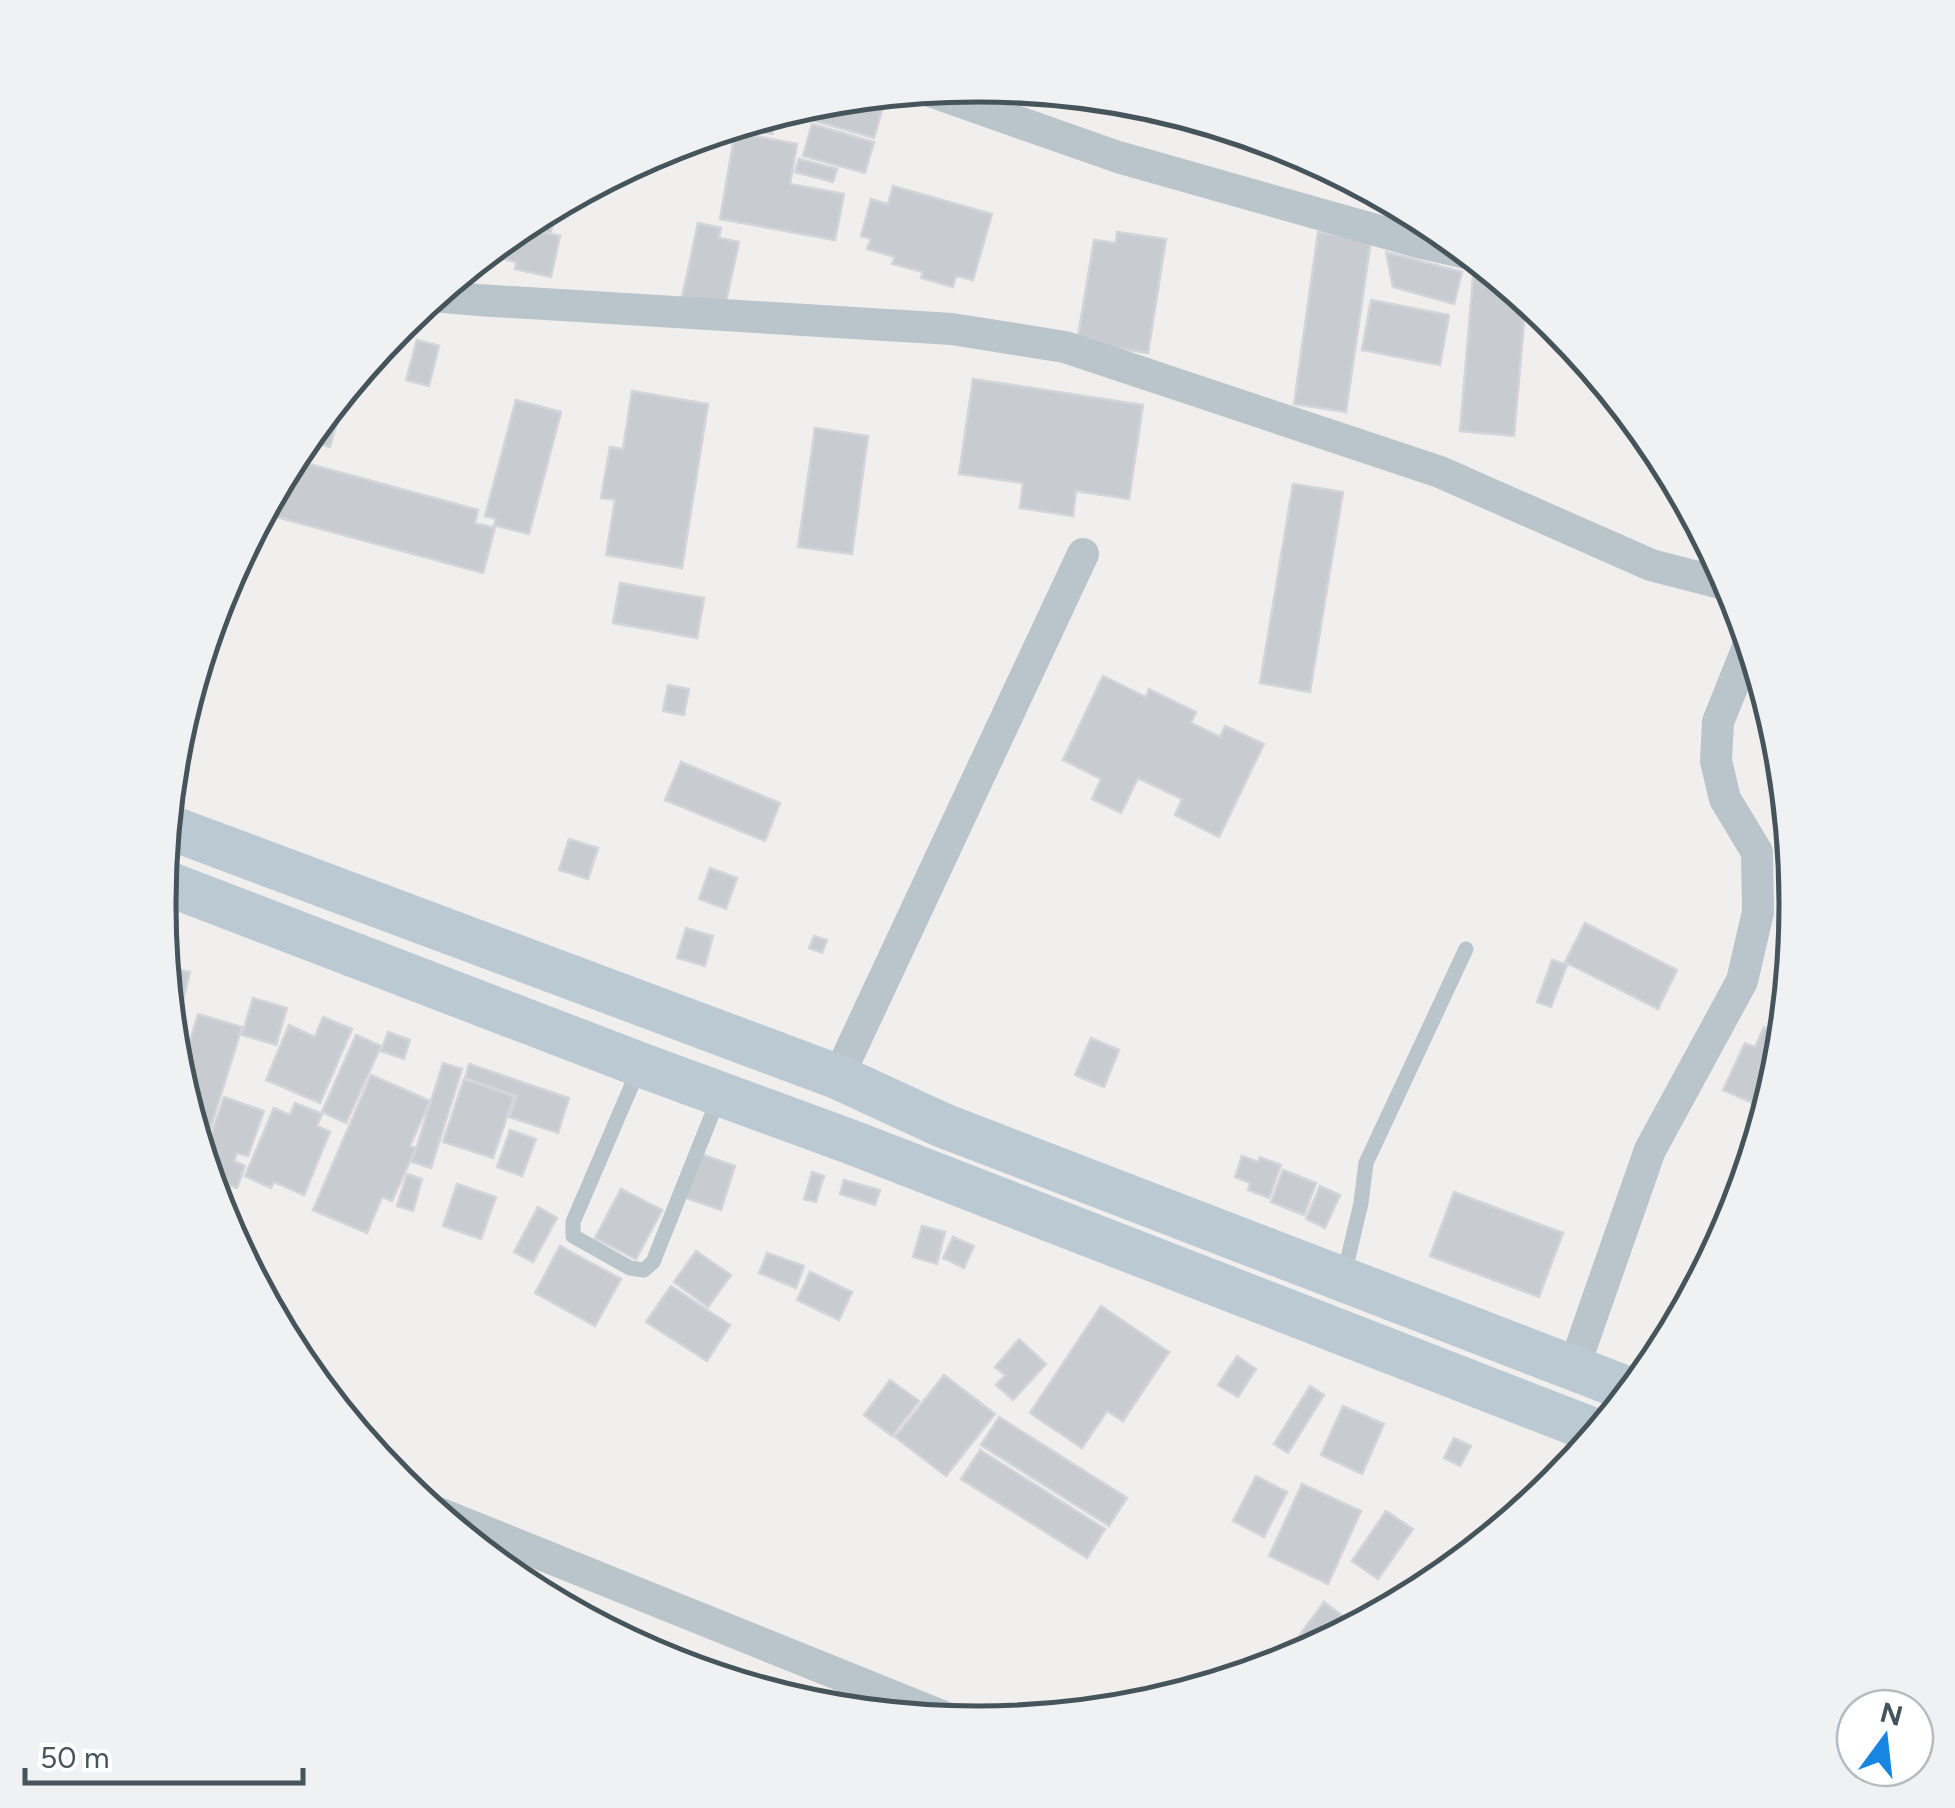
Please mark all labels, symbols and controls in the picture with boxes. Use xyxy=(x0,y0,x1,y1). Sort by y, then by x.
north arrow xyxy=(1835,1688,1935,1788)
text: N xyxy=(1877,1695,1906,1733)
scale bar xyxy=(25,1723,302,1785)
text: 50 m xyxy=(40,1739,109,1776)

